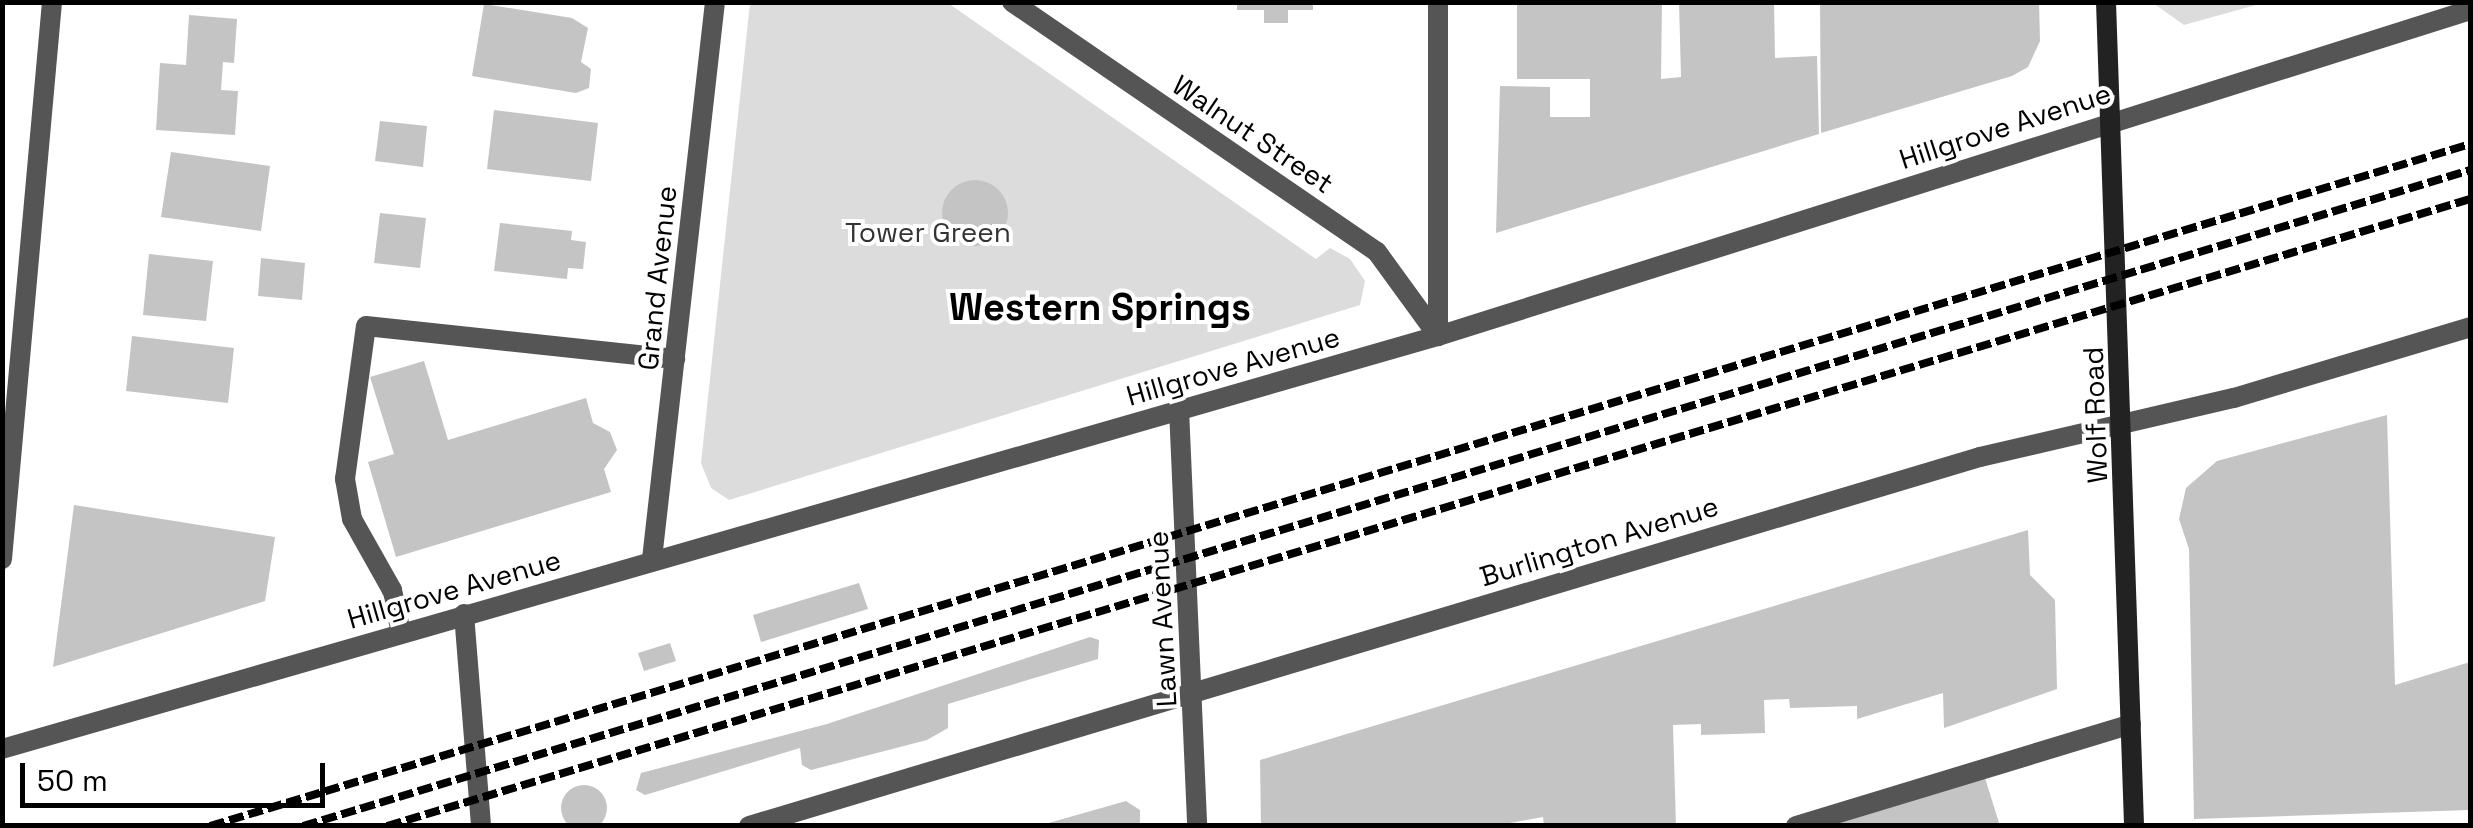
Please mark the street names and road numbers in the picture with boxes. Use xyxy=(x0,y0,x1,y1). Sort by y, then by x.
street label: Walnut Street xyxy=(1166,68,1340,200)
street label: Hillgrove Avenue xyxy=(1895,76,2115,176)
street label: Grand Avenue xyxy=(631,184,683,372)
street label: Hillgrove Avenue xyxy=(1122,319,1344,413)
street label: Wolf Road xyxy=(2076,346,2114,484)
street label: Burlington Avenue xyxy=(1476,489,1722,593)
street label: Lawn Avenue xyxy=(1141,530,1183,708)
street label: Hillgrove Avenue xyxy=(343,542,565,636)

